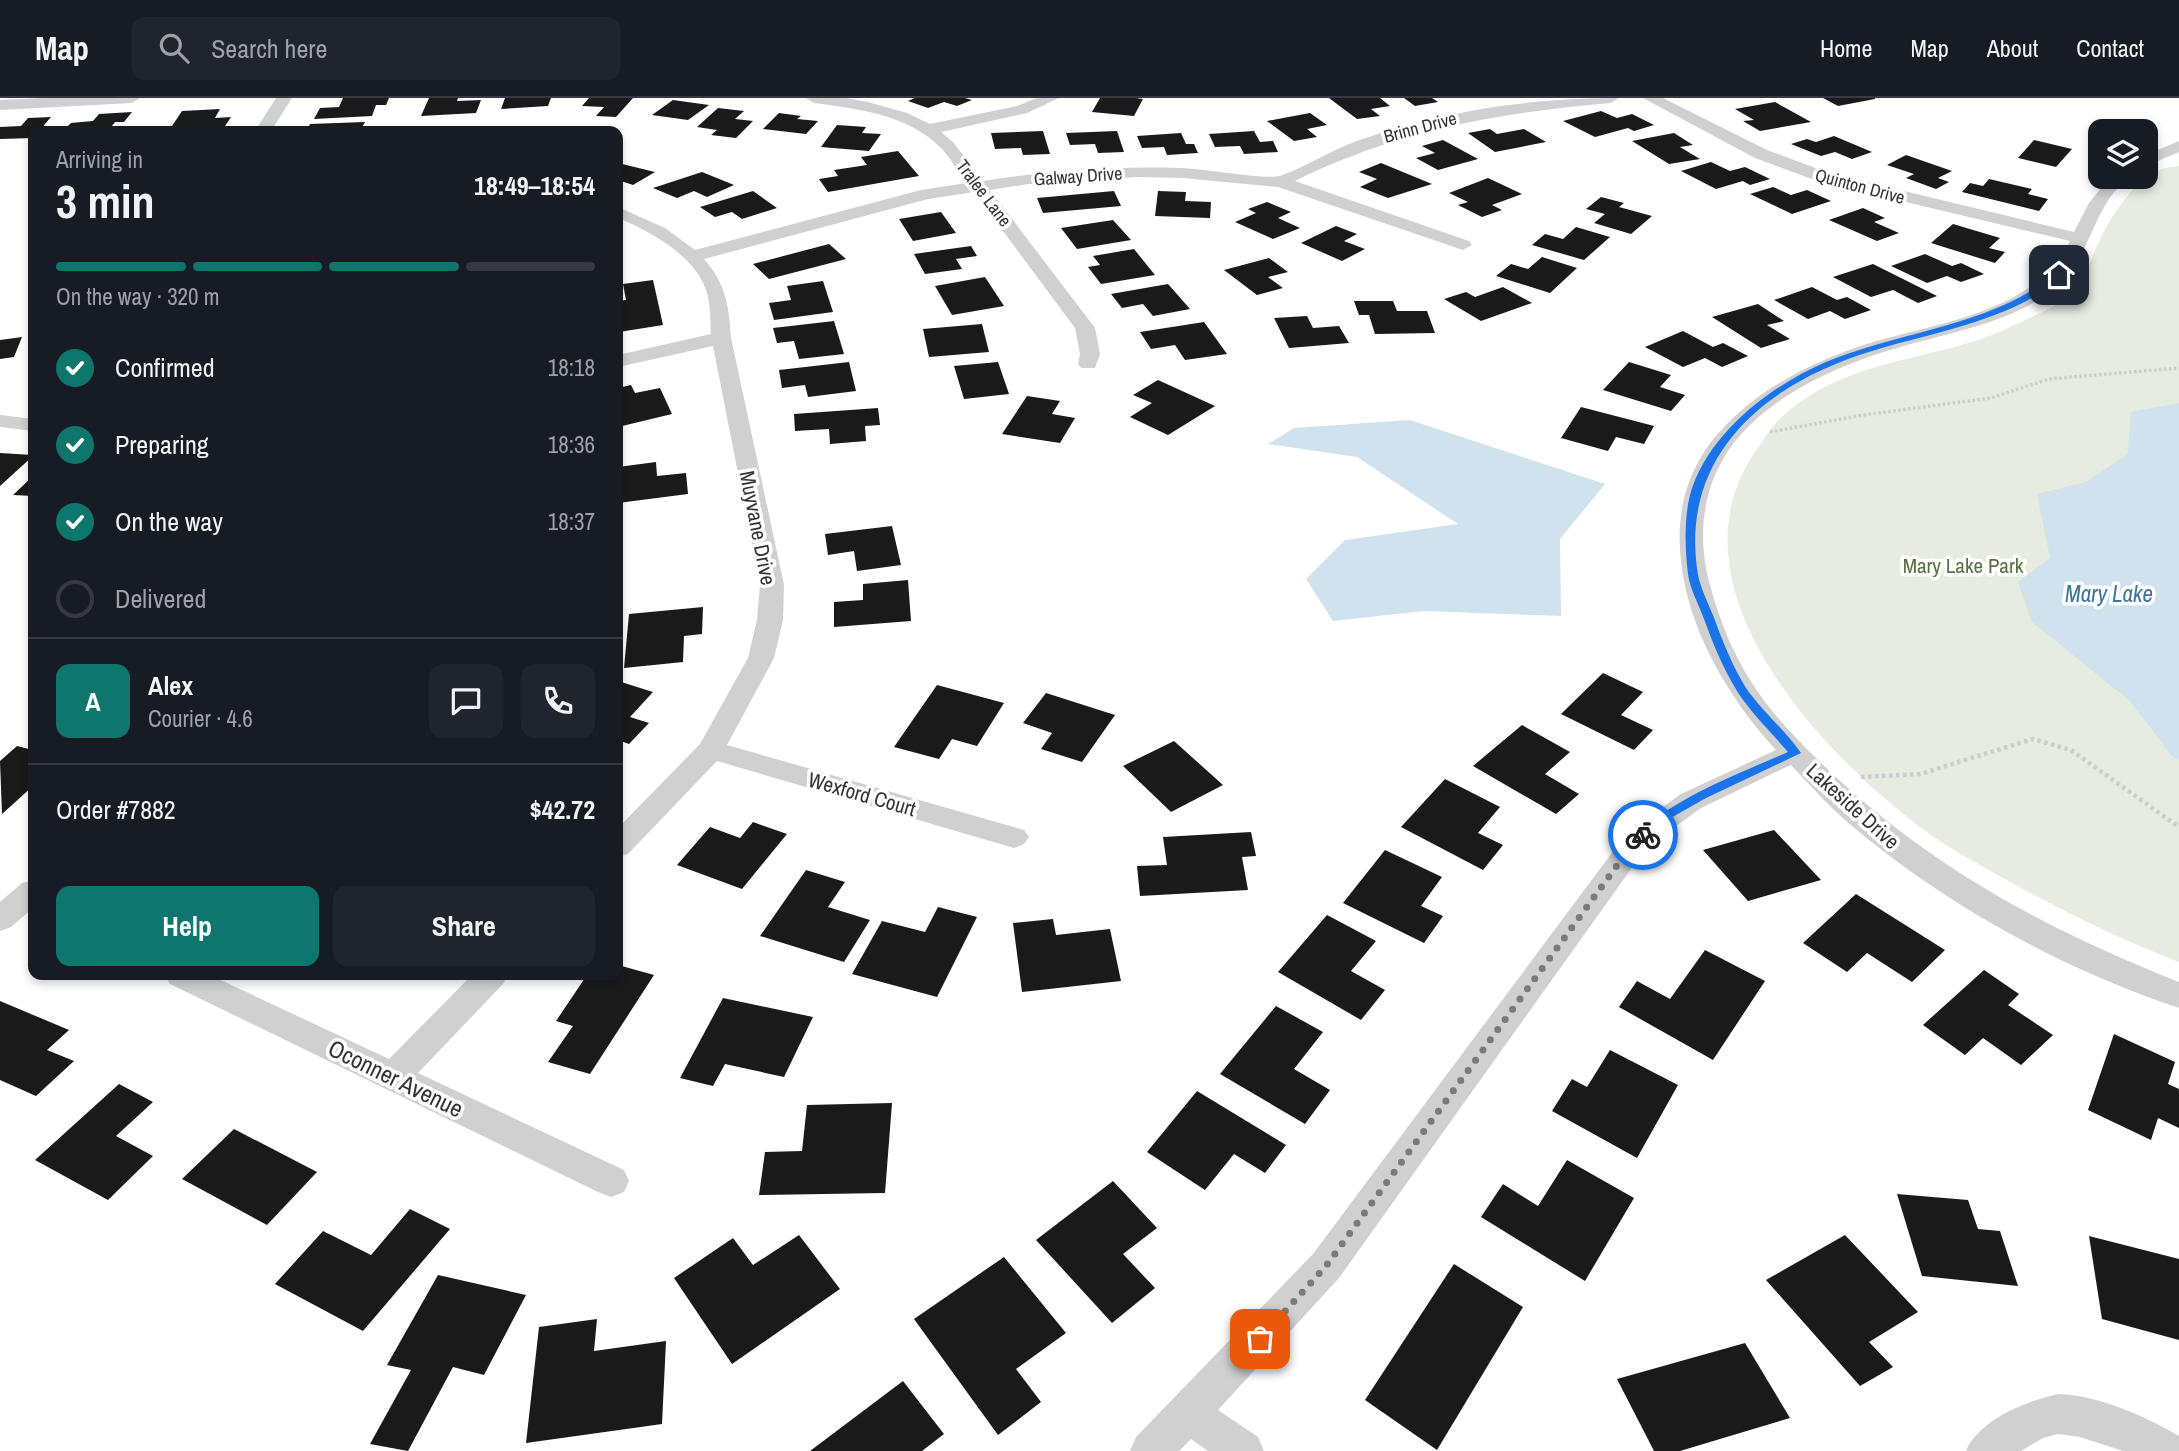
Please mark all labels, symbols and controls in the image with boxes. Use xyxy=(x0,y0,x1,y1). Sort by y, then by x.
search box xyxy=(131,17,621,80)
text: Map xyxy=(35,26,89,70)
icon: search xyxy=(155,29,193,67)
text: Search here xyxy=(211,31,327,66)
text: Home xyxy=(1820,32,1872,64)
text: Map xyxy=(1910,32,1949,64)
text: About xyxy=(1987,32,2038,64)
text: Contact xyxy=(2076,32,2144,64)
street label: Brinn Drive xyxy=(1381,105,1459,149)
map controls xyxy=(2088,119,2158,189)
button: layers xyxy=(2088,119,2158,189)
text: Arriving in xyxy=(56,144,143,175)
street label: Tralee Lane xyxy=(950,154,1018,232)
street label: Galway Drive xyxy=(1033,160,1123,192)
street label: Quinton Drive xyxy=(1812,162,1908,210)
text: 18:49–18:54 xyxy=(474,168,595,203)
text: 3 min xyxy=(56,170,155,232)
pin xyxy=(2029,245,2089,305)
icon: home xyxy=(2040,256,2078,294)
text: On the way · 320 m xyxy=(56,281,220,312)
icon: check xyxy=(56,349,94,387)
text: Confirmed xyxy=(115,350,215,385)
text: 18:18 xyxy=(548,352,595,383)
icon: check xyxy=(56,426,94,464)
text: Preparing xyxy=(115,427,209,462)
text: 18:36 xyxy=(548,429,595,460)
street label: Muyvane Drive xyxy=(733,468,783,588)
icon: check xyxy=(56,503,94,541)
text: On the way xyxy=(115,504,223,539)
text: 18:37 xyxy=(548,506,595,537)
park label: Mary Lake Park xyxy=(1903,551,2024,580)
water label: Mary Lake xyxy=(2065,578,2153,609)
text: Delivered xyxy=(115,581,206,616)
button: chat xyxy=(429,664,503,738)
button: phone xyxy=(521,664,595,738)
text: Alex xyxy=(148,668,193,703)
text: A xyxy=(85,684,101,719)
text: Courier · 4.6 xyxy=(148,703,253,734)
street label: Lakeside Drive xyxy=(1800,756,1906,856)
street label: Wexford Court xyxy=(805,765,919,823)
text: Order #7882 xyxy=(56,792,176,827)
text: $42.72 xyxy=(530,792,595,827)
courier xyxy=(1608,800,1678,870)
icon: bike xyxy=(1624,816,1662,854)
button: Help xyxy=(56,886,319,966)
button: Share xyxy=(333,886,595,966)
street label: Oconner Avenue xyxy=(323,1032,469,1124)
pin xyxy=(1230,1309,1290,1369)
icon: bag xyxy=(1241,1320,1279,1358)

